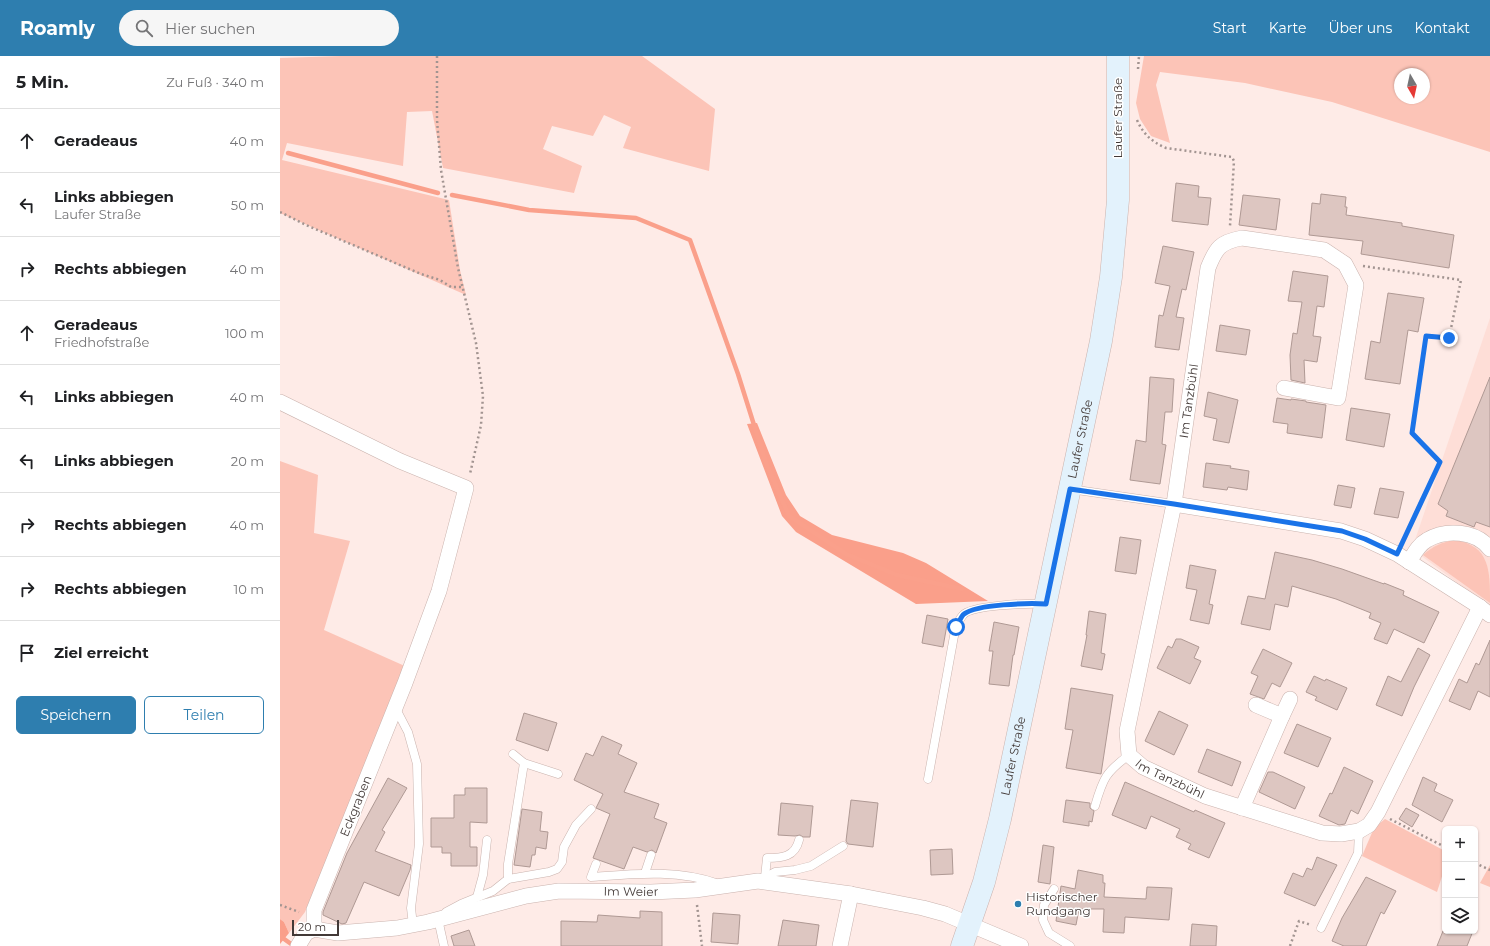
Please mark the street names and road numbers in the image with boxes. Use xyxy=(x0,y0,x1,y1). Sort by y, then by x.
street label: Laufer Straße xyxy=(1110,78,1125,158)
street label: Im Tanzbühl xyxy=(1176,363,1201,439)
street label: Laufer Straße xyxy=(1064,398,1095,480)
street label: Laufer Straße xyxy=(997,715,1028,797)
street label: Im Tanzbühl xyxy=(1132,756,1207,802)
street label: Eckgraben xyxy=(336,773,375,839)
street label: Im Weier xyxy=(603,883,659,899)

